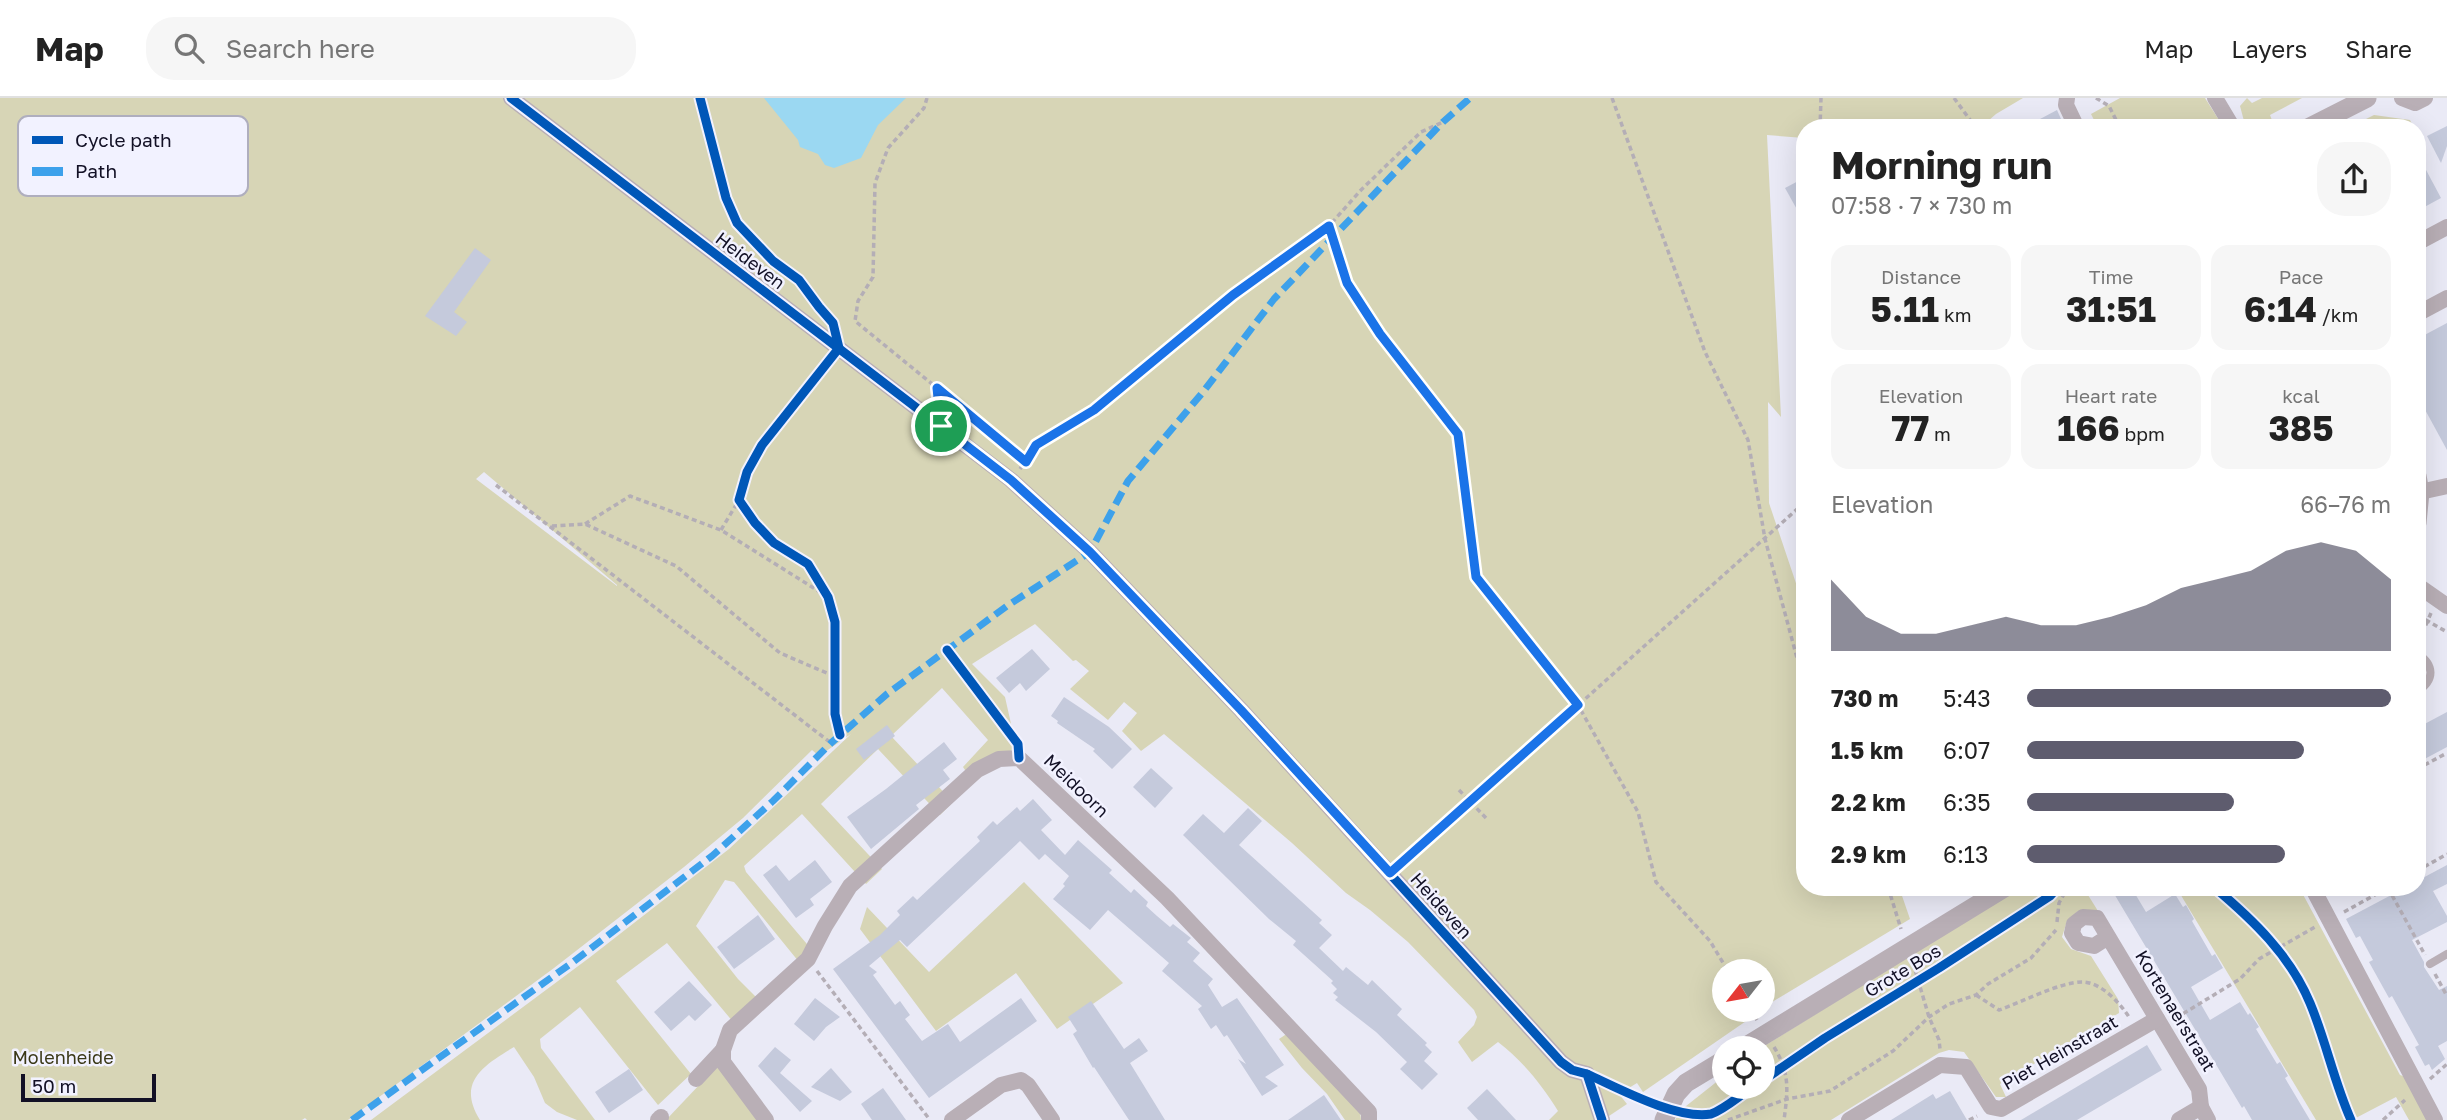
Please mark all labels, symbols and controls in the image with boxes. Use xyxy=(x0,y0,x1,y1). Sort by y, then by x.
search box xyxy=(146,17,636,80)
text: Map xyxy=(35,29,104,68)
icon: search xyxy=(170,29,208,67)
text: Search here xyxy=(226,33,375,64)
text: Map xyxy=(2144,34,2193,63)
text: Layers xyxy=(2231,34,2307,63)
text: Share xyxy=(2345,34,2412,63)
legend xyxy=(18,116,248,196)
text: Cycle path xyxy=(75,128,172,151)
text: Morning run xyxy=(1831,142,2052,187)
button: share xyxy=(2317,142,2391,216)
text: Path xyxy=(75,159,117,182)
text: 07:58 · 7 × 730 m xyxy=(1831,191,2012,219)
street label: Heideven xyxy=(712,227,790,293)
text: Distance xyxy=(1881,265,1961,288)
text: Time xyxy=(2089,265,2133,288)
text: Pace xyxy=(2279,265,2323,288)
text: 5.11 xyxy=(1871,288,1939,330)
text: 31:51 xyxy=(2066,288,2156,330)
text: 6:14 xyxy=(2244,288,2317,330)
text: km xyxy=(1939,303,1971,326)
text: /km xyxy=(2317,303,2358,326)
text: Elevation xyxy=(1879,384,1963,407)
text: Heart rate xyxy=(2065,384,2157,407)
text: kcal xyxy=(2282,384,2320,407)
pin xyxy=(911,396,971,456)
icon: arrive xyxy=(922,407,960,445)
text: 77 xyxy=(1891,407,1929,449)
text: 166 xyxy=(2057,407,2120,449)
text: 385 xyxy=(2268,407,2334,449)
text: m xyxy=(1929,422,1951,445)
text: bpm xyxy=(2120,422,2165,445)
text: Elevation xyxy=(1831,490,1933,518)
text: 66–76 m xyxy=(2300,490,2391,518)
text: 730 m xyxy=(1831,684,1898,712)
text: 5:43 xyxy=(1943,684,1991,712)
text: 1.5 km xyxy=(1831,736,1903,764)
text: 6:07 xyxy=(1943,736,1990,764)
street label: Meidoorn xyxy=(1040,749,1114,822)
text: 2.2 km xyxy=(1831,788,1906,816)
text: 6:35 xyxy=(1943,788,1991,816)
text: 2.9 km xyxy=(1831,840,1906,868)
text: 6:13 xyxy=(1943,840,1988,868)
street label: Heideven xyxy=(1406,868,1477,943)
street label: Grote Bos xyxy=(1860,939,1945,1001)
street label: Kortenaerstraat xyxy=(2131,946,2221,1075)
north arrow xyxy=(1712,959,1774,1022)
map controls xyxy=(1712,959,1775,1099)
street label: Piet Heinstraat xyxy=(1998,1010,2121,1094)
button: locate xyxy=(1712,1036,1775,1099)
park label: Molenheide xyxy=(12,1046,114,1068)
scale bar xyxy=(21,1071,156,1103)
text: 50 m xyxy=(32,1074,76,1097)

